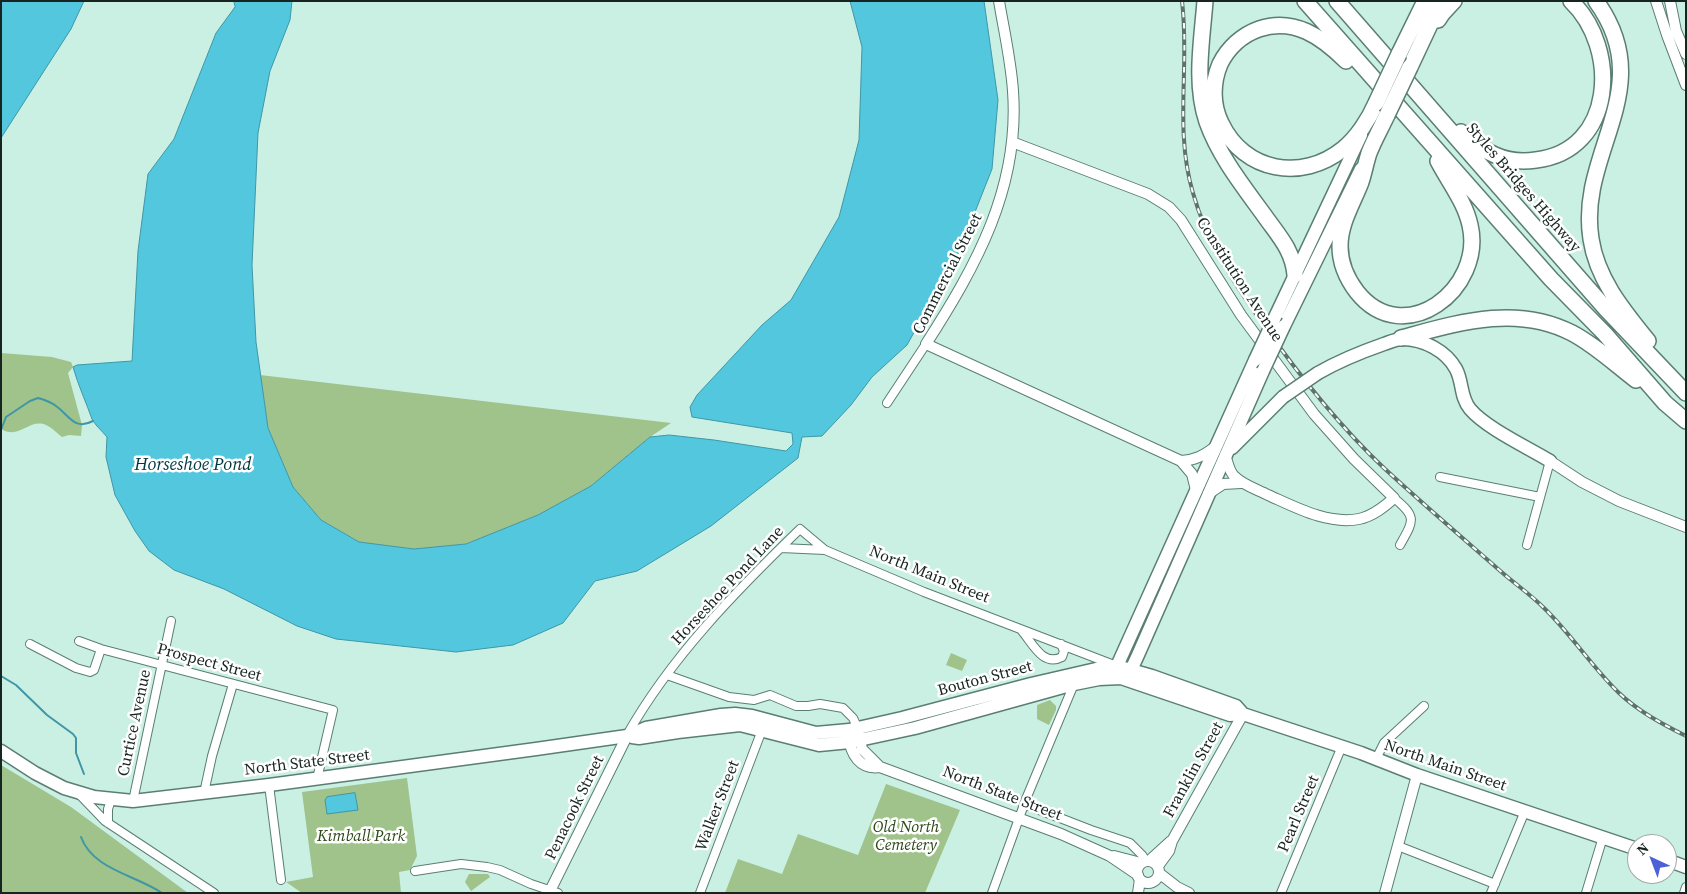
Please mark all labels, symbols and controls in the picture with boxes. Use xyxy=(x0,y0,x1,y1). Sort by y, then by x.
street label: Styles Bridges Highway xyxy=(1462,119,1584,257)
street label: Commercial Street xyxy=(909,210,987,338)
street label: Constitution Avenue xyxy=(1192,214,1286,346)
water label: Horseshoe Pond xyxy=(134,454,252,476)
street label: Horseshoe Pond Lane xyxy=(668,523,788,649)
street label: North Main Street xyxy=(866,542,992,608)
street label: Prospect Street xyxy=(155,640,263,686)
street label: Bouton Street xyxy=(936,657,1034,701)
street label: Curtice Avenue xyxy=(114,668,156,778)
street label: Franklin Street xyxy=(1160,719,1228,821)
street label: North Main Street xyxy=(1381,736,1509,796)
street label: North State Street xyxy=(243,746,371,780)
street label: Penacook Street xyxy=(541,752,609,864)
street label: Walker Street xyxy=(692,758,744,854)
street label: North State Street xyxy=(940,762,1064,826)
street label: Pearl Street xyxy=(1274,773,1324,855)
park label: Old North Cemetery xyxy=(873,818,939,856)
park label: Kimball Park xyxy=(317,827,405,847)
north arrow xyxy=(1627,834,1677,884)
text: N xyxy=(1632,838,1653,860)

